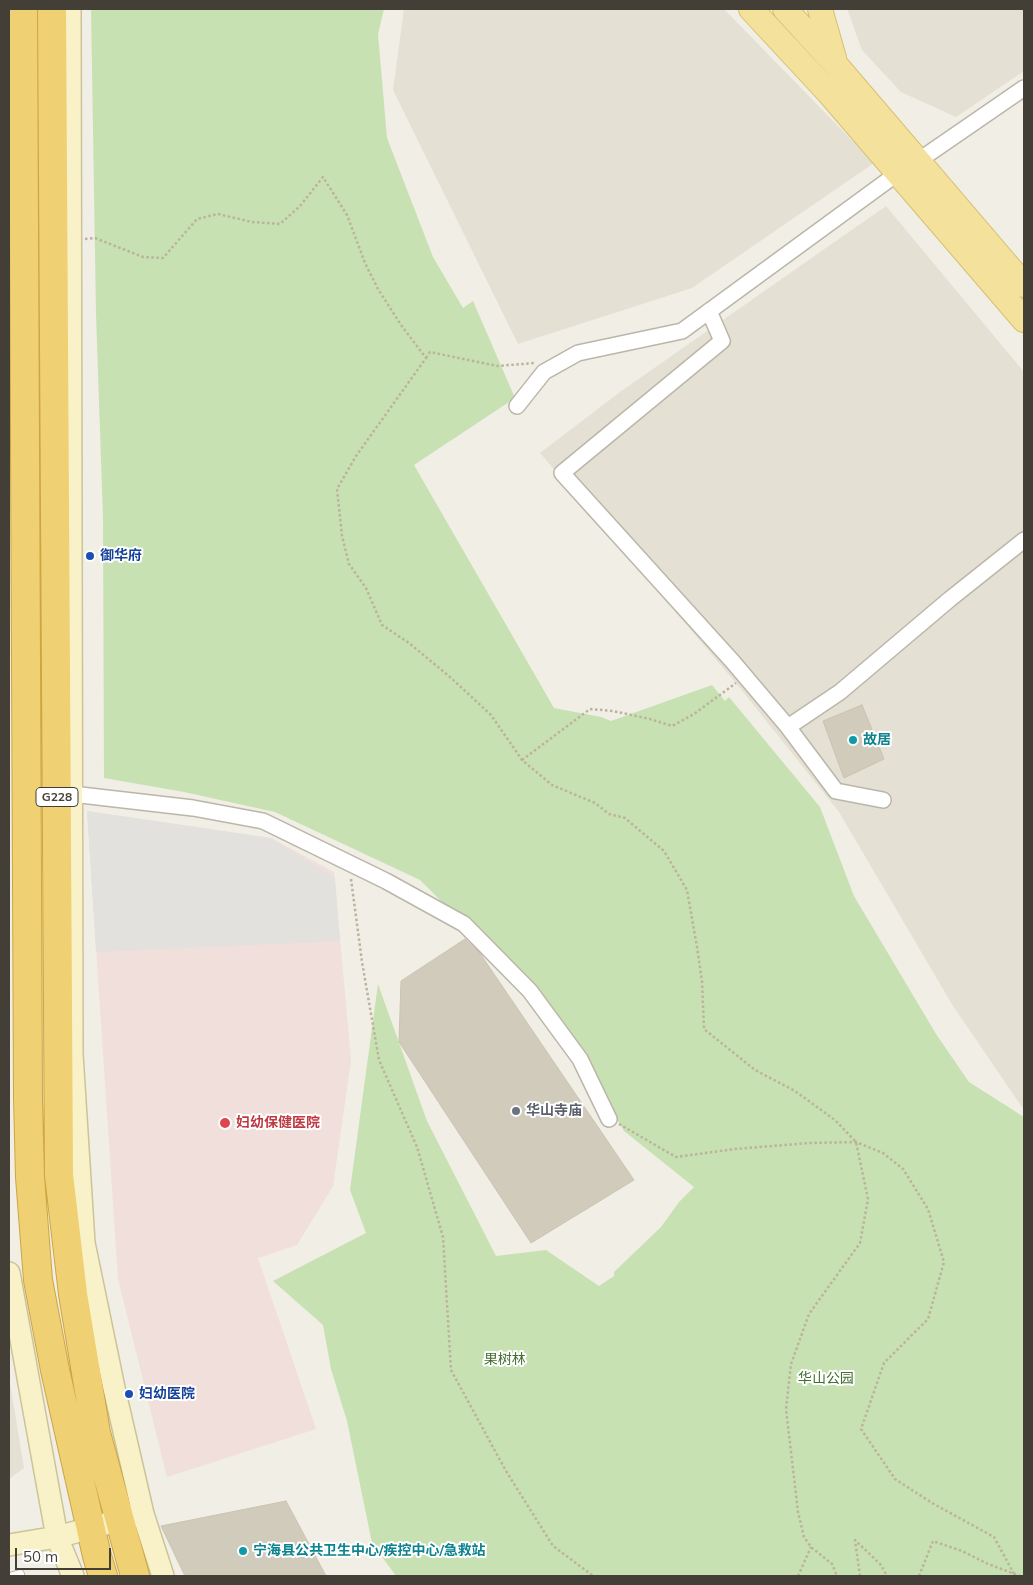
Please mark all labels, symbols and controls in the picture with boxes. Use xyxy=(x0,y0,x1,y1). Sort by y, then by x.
place label: 御华府 xyxy=(100,548,142,564)
marker: 御华府 xyxy=(84,550,96,562)
place label: 故居 xyxy=(863,732,891,748)
marker: 故居 xyxy=(847,734,859,746)
road number: G228 xyxy=(36,788,78,806)
place label: 华山寺庙 xyxy=(526,1103,582,1119)
marker: 华山寺庙 xyxy=(510,1105,522,1117)
place label: 妇幼保健医院 xyxy=(236,1115,320,1131)
marker: 妇幼保健医院 xyxy=(218,1116,232,1130)
park label: 果树林 xyxy=(484,1352,526,1368)
park label: 华山公园 xyxy=(798,1371,854,1387)
place label: 妇幼医院 xyxy=(139,1386,195,1402)
marker: 妇幼医院 xyxy=(123,1388,135,1400)
scale bar xyxy=(18,1538,114,1570)
place label: 宁海县公共卫生中心/疾控中心/急救站 xyxy=(253,1543,486,1559)
marker: 宁海县公共卫生中心/疾控中心/急救站 xyxy=(237,1545,249,1557)
text: 50 m xyxy=(23,1547,58,1566)

